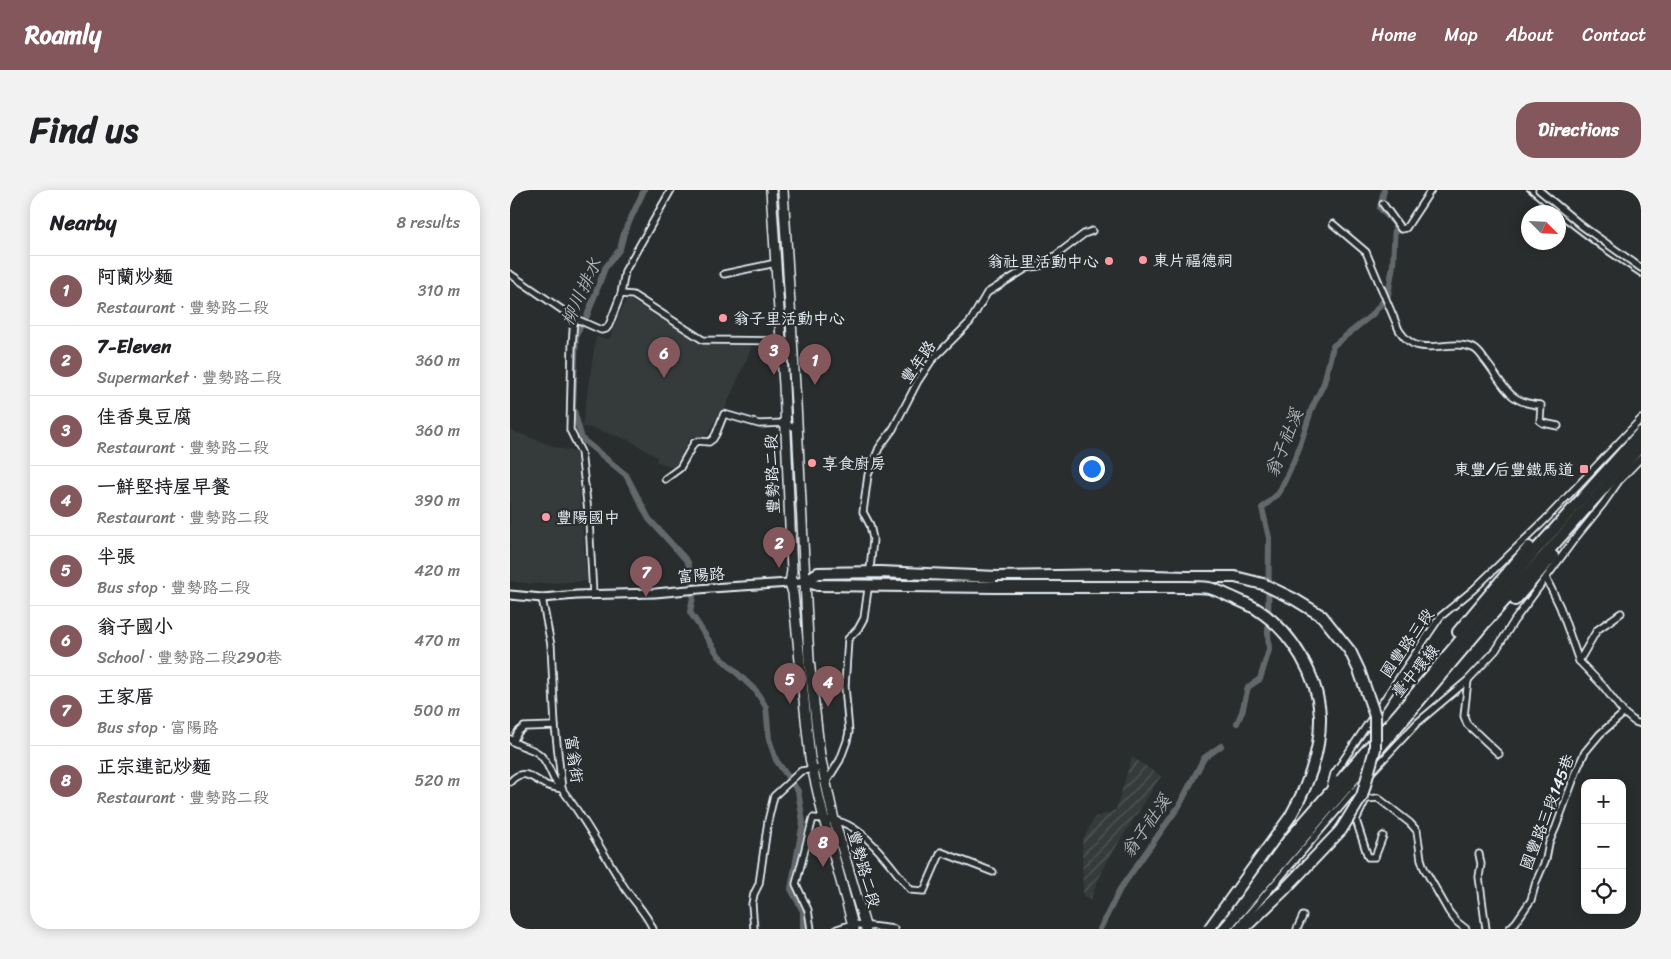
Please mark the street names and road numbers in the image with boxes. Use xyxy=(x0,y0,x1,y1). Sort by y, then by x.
street label: 豐年路 xyxy=(892,334,944,390)
street label: 豐勢路二段 xyxy=(756,434,788,514)
street label: 富陽路 xyxy=(676,559,726,591)
street label: 國豐路三段 xyxy=(1372,602,1442,684)
street label: 臺中環線 xyxy=(1383,637,1447,705)
street label: 富翁街 xyxy=(556,733,592,785)
street label: 國豐路三段145巷 xyxy=(1511,750,1583,874)
street label: 豐勢路二段 xyxy=(839,827,889,911)

